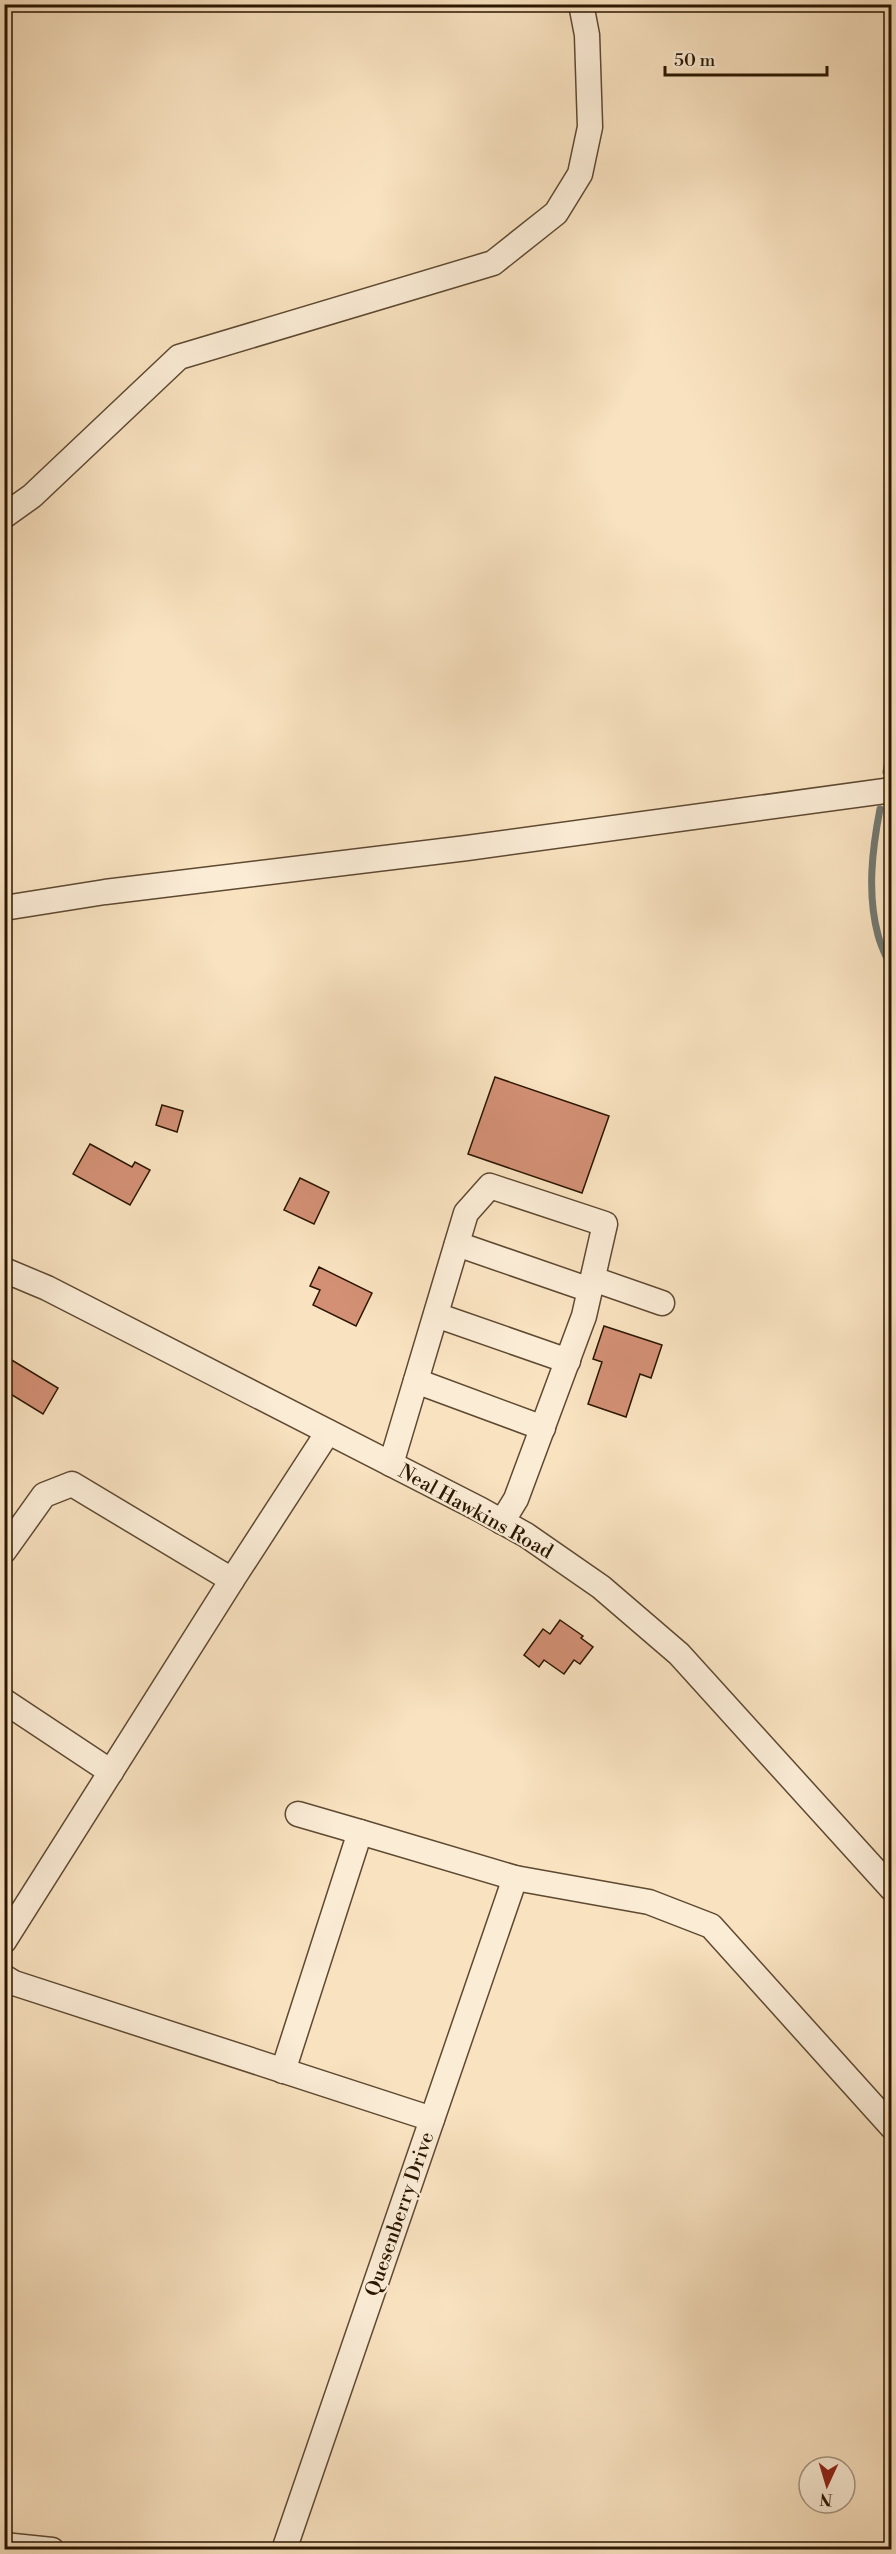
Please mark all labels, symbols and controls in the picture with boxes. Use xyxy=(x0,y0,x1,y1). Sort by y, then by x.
scale bar xyxy=(665,39,827,77)
text: 50 m xyxy=(674,49,716,72)
street label: Neal Hawkins Road xyxy=(394,1459,558,1565)
street label: Quesenberry Drive xyxy=(361,2129,440,2300)
north arrow xyxy=(797,2455,857,2515)
text: N xyxy=(819,2489,833,2509)

